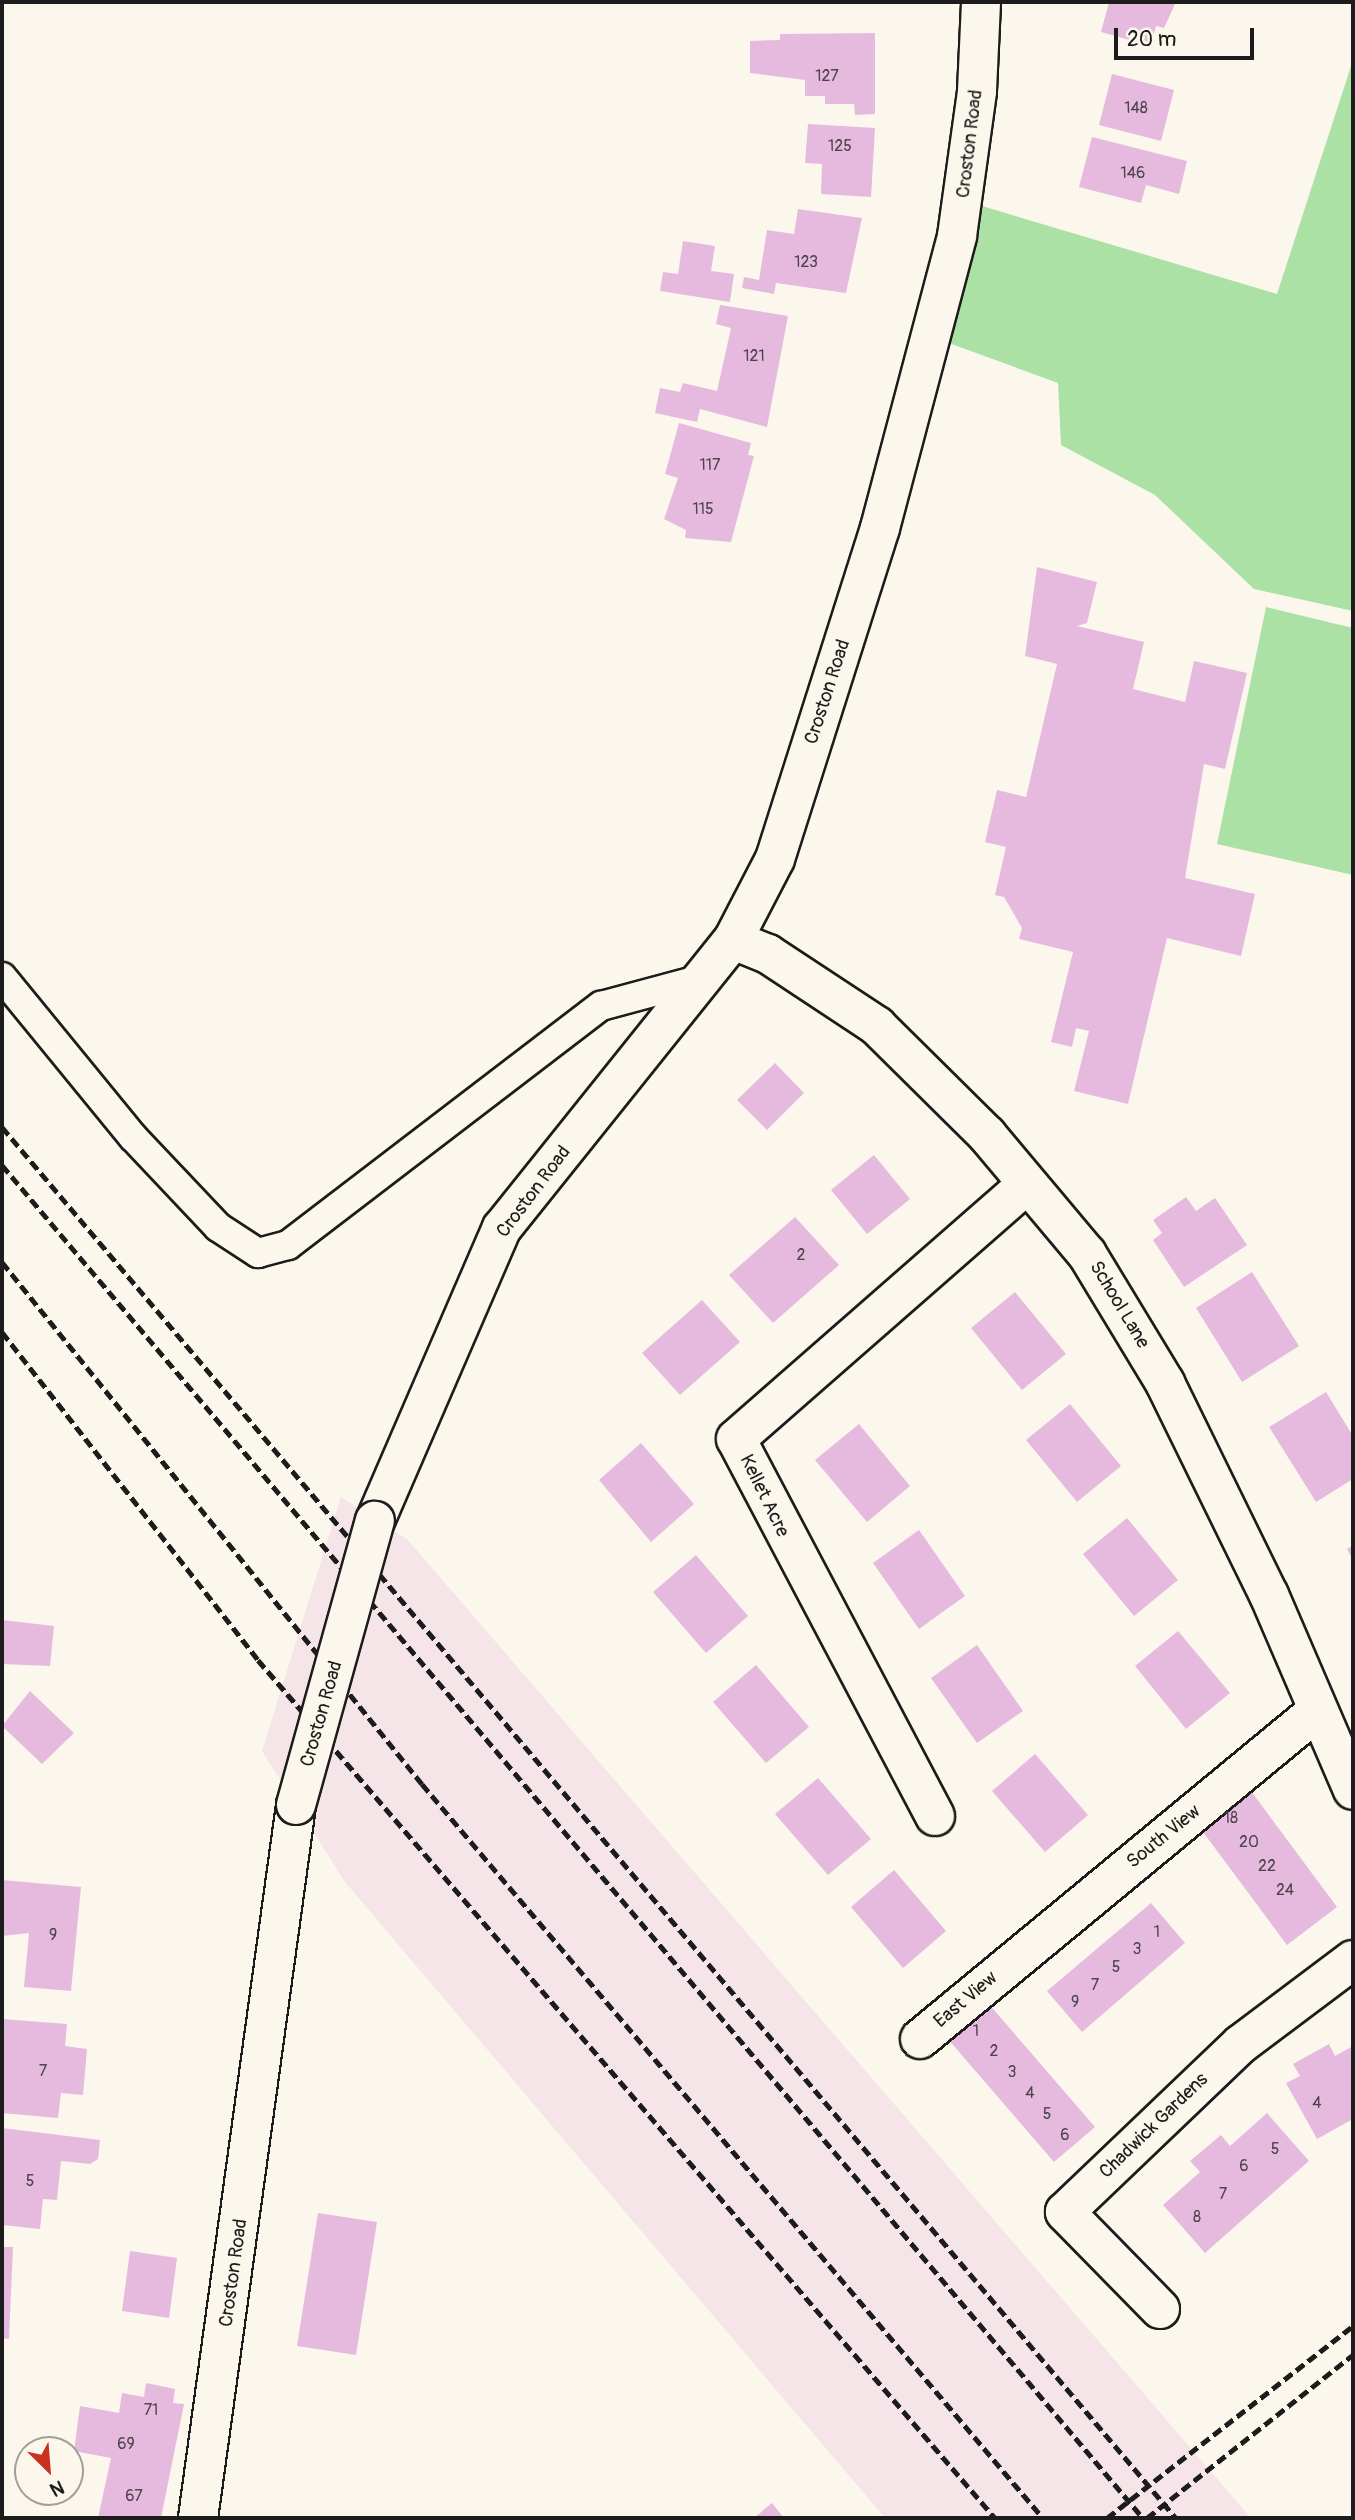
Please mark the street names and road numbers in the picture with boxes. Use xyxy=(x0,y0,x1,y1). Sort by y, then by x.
street label: Croston Road xyxy=(952,89,988,199)
street label: Croston Road xyxy=(800,637,856,747)
street label: Croston Road xyxy=(492,1142,576,1242)
street label: School Lane xyxy=(1084,1257,1154,1353)
street label: Kellet Acre xyxy=(734,1451,794,1541)
street label: Croston Road xyxy=(296,1659,348,1769)
street label: South View xyxy=(1122,1800,1206,1874)
street label: East View xyxy=(930,1967,1002,2033)
street label: Chadwick Gardens xyxy=(1095,2069,1213,2183)
street label: Croston Road xyxy=(215,2218,253,2328)

